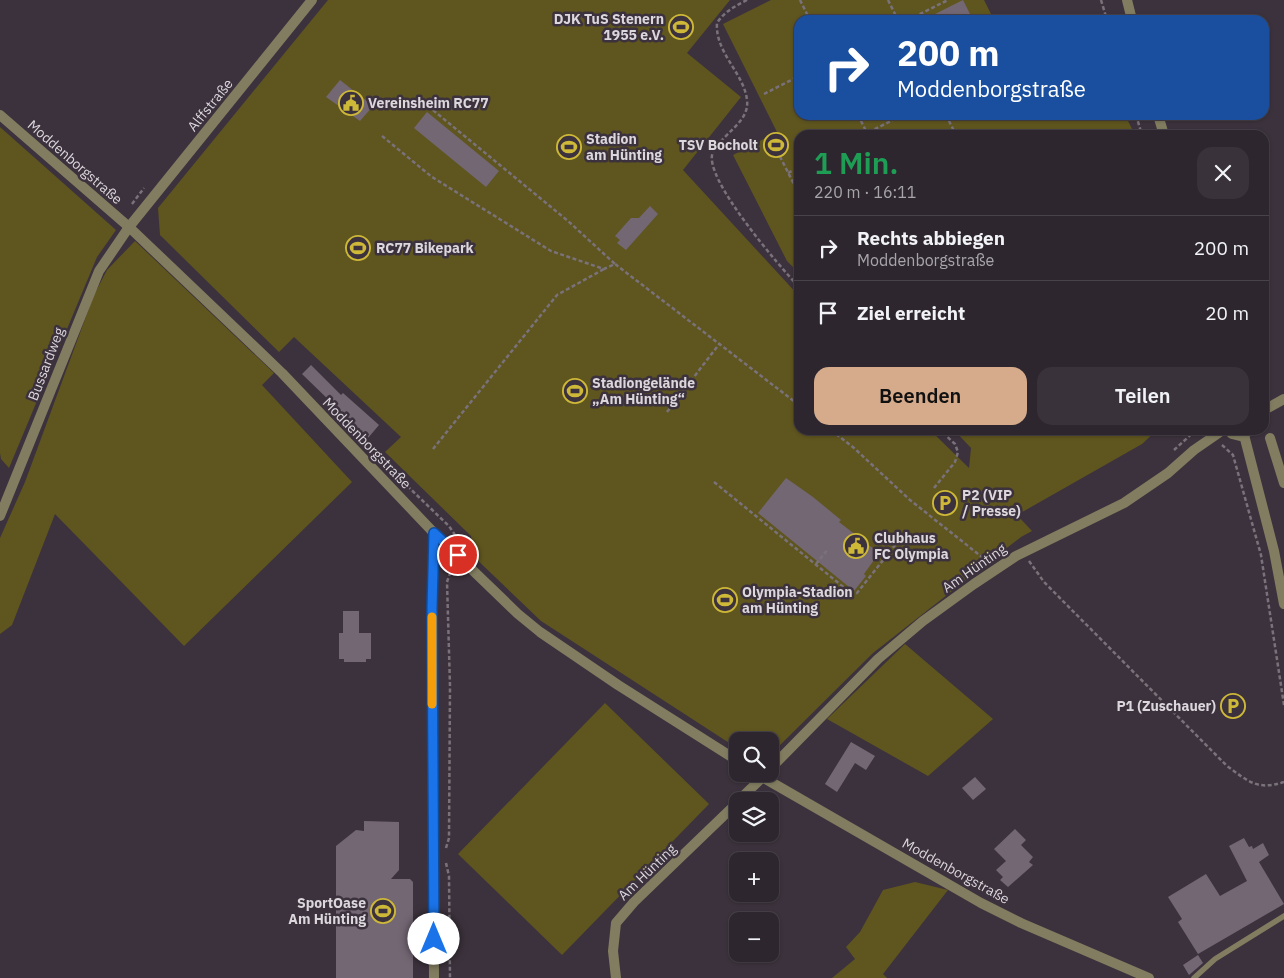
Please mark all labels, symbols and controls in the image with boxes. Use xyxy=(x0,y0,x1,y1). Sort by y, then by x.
place label: DJK TuS Stenern 1955 e.V. xyxy=(554,10,664,44)
sports icon: DJK TuS Stenern 1955 e.V. xyxy=(668,14,694,40)
text: 200 m xyxy=(897,30,1000,76)
icon: right xyxy=(814,35,879,100)
text: Moddenborgstraße xyxy=(897,74,1086,103)
street label: Alffstraße xyxy=(183,75,237,135)
public building icon: Vereinsheim RC77 xyxy=(338,90,364,116)
place label: Vereinsheim RC77 xyxy=(368,94,489,112)
street label: Moddenborgstraße xyxy=(24,116,126,208)
place label: Stadion am Hünting xyxy=(586,130,662,164)
sports icon: TSV Bocholt xyxy=(763,132,789,158)
sports icon: Stadion am Hünting xyxy=(556,134,582,160)
place label: TSV Bocholt xyxy=(679,136,758,154)
text: 1 Min. xyxy=(814,143,898,182)
button: close xyxy=(1197,147,1249,199)
text: 220 m · 16:11 xyxy=(814,182,916,202)
text: Rechts abbiegen xyxy=(857,226,1005,250)
icon: right xyxy=(814,234,842,262)
sports icon: RC77 Bikepark xyxy=(345,235,371,261)
text: 200 m xyxy=(1194,236,1249,260)
place label: RC77 Bikepark xyxy=(376,239,475,257)
text: Moddenborgstraße xyxy=(857,250,994,270)
icon: arrive xyxy=(814,299,842,327)
text: Ziel erreicht xyxy=(857,301,965,325)
text: 20 m xyxy=(1205,301,1249,325)
street label: Bussardweg xyxy=(24,324,68,403)
button: Beenden xyxy=(814,367,1027,425)
button: Teilen xyxy=(1037,367,1249,425)
place label: Stadiongelände „Am Hünting“ xyxy=(592,374,695,408)
sports icon: Stadiongelände „Am Hünting“ xyxy=(562,378,588,404)
street label: Moddenborgstraße xyxy=(319,394,415,493)
place label: P2 (VIP / Presse) xyxy=(962,486,1021,520)
parking icon: P2 (VIP / Presse) xyxy=(932,490,958,516)
place label: Clubhaus FC Olympia xyxy=(874,529,949,563)
public building icon: Clubhaus FC Olympia xyxy=(843,533,869,559)
pin xyxy=(437,534,479,576)
street label: Am Hünting xyxy=(939,539,1010,597)
icon: arrive xyxy=(444,541,472,569)
place label: Olympia-Stadion am Hünting xyxy=(742,583,853,617)
sports icon: Olympia-Stadion am Hünting xyxy=(712,587,738,613)
parking icon: P1 (Zuschauer) xyxy=(1220,693,1246,719)
place label: P1 (Zuschauer) xyxy=(1116,697,1216,715)
map controls xyxy=(729,732,779,962)
button: search xyxy=(729,732,779,782)
button: layers xyxy=(729,792,779,842)
street label: Moddenborgstraße xyxy=(899,834,1013,908)
street label: Am Hünting xyxy=(614,839,680,904)
button: + xyxy=(729,852,779,902)
place label: SportOase Am Hünting xyxy=(288,894,366,928)
sports icon: SportOase Am Hünting xyxy=(370,898,396,924)
position arrow xyxy=(407,912,459,964)
button: − xyxy=(729,912,779,962)

